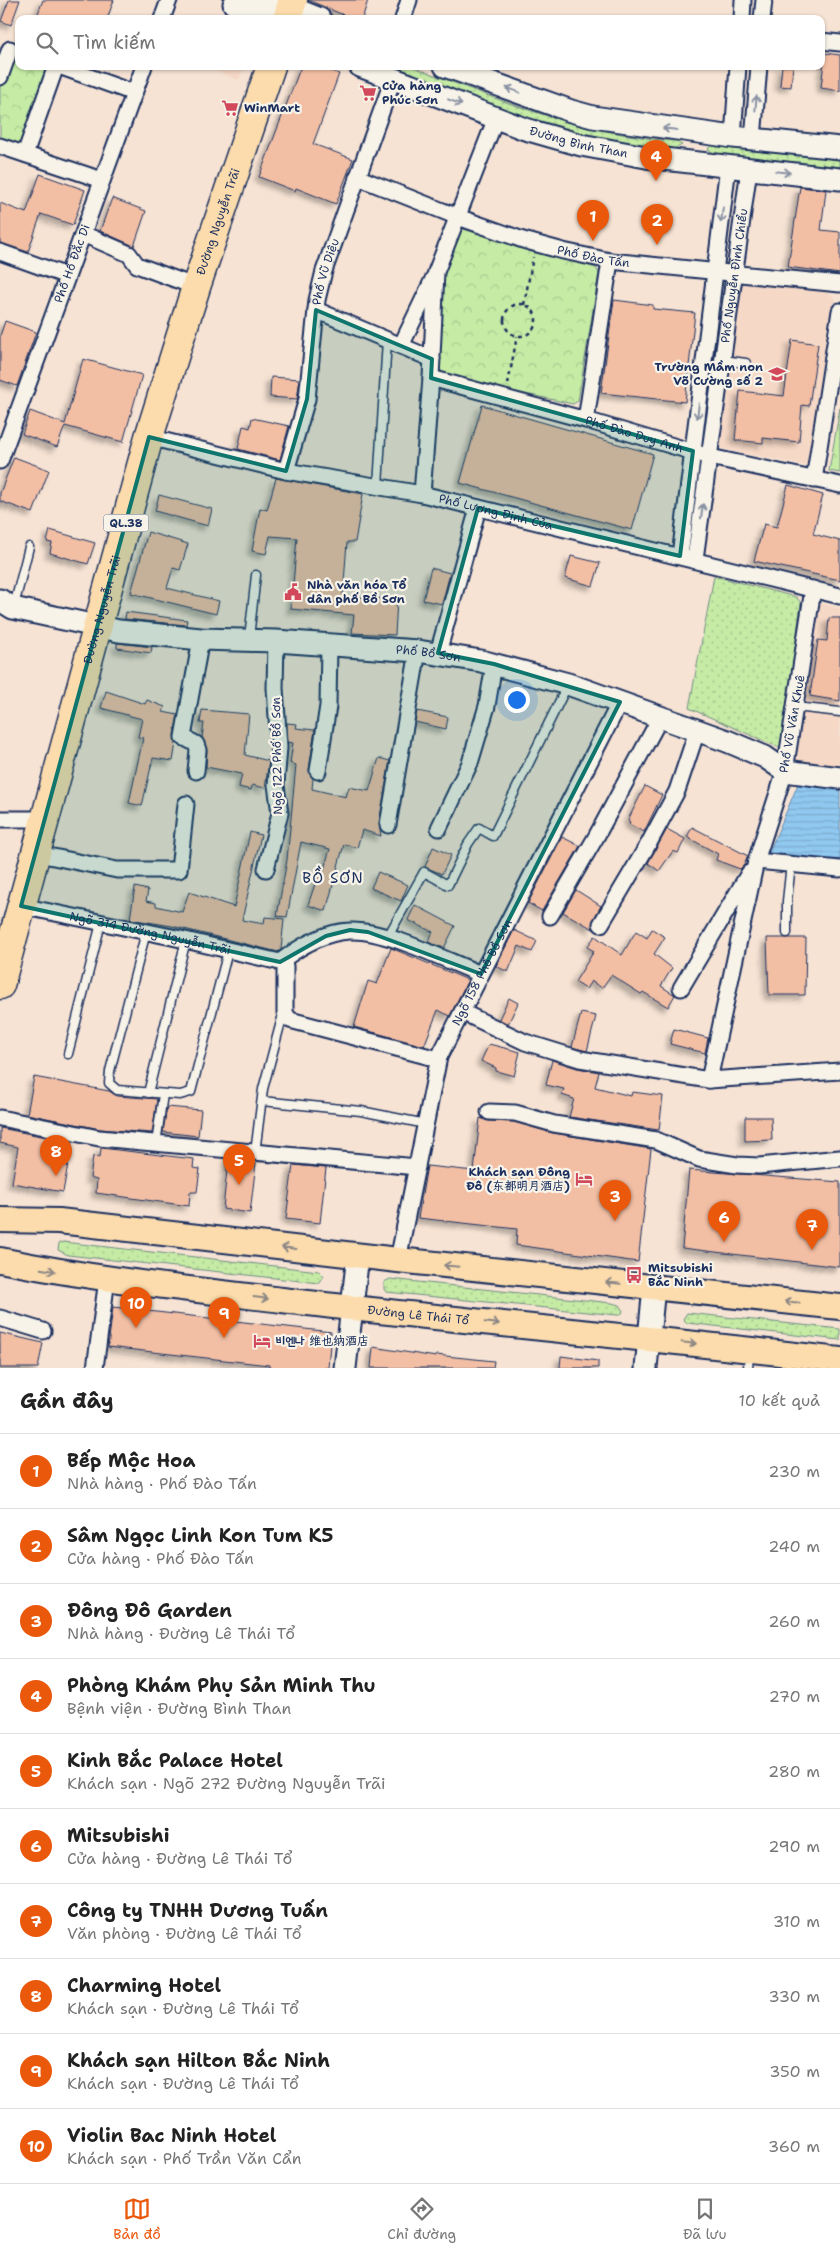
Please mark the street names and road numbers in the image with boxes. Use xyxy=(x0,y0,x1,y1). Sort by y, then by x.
street label: Đường Bình Than xyxy=(528,123,629,161)
street label: Đường Nguyễn Trãi xyxy=(193,166,244,277)
street label: Phố Nguyễn Đình Chiểu xyxy=(717,207,751,344)
street label: Phố Hồ Đắc Di xyxy=(50,222,94,305)
street label: Phố Vũ Diệu xyxy=(309,236,343,306)
street label: Phố Đào Tấn xyxy=(555,242,630,271)
street label: Phố Đào Duy Anh xyxy=(583,412,685,457)
street label: Phố Lương Định Của xyxy=(437,490,555,534)
road number: QL.38 xyxy=(104,514,148,532)
street label: Đường Nguyễn Trãi xyxy=(80,553,124,666)
street label: Phố Bồ Sơn xyxy=(395,641,462,666)
street label: Phố Vũ Văn Khuê xyxy=(775,674,809,774)
street label: Ngõ 122 Phố Bồ Sơn xyxy=(268,697,286,815)
street label: Ngõ 314 Đường Nguyễn Trãi xyxy=(68,908,232,958)
street label: Ngõ 158 Phố Bồ Sơn xyxy=(448,917,516,1028)
street label: Đường Lê Thái Tổ xyxy=(367,1302,471,1329)

